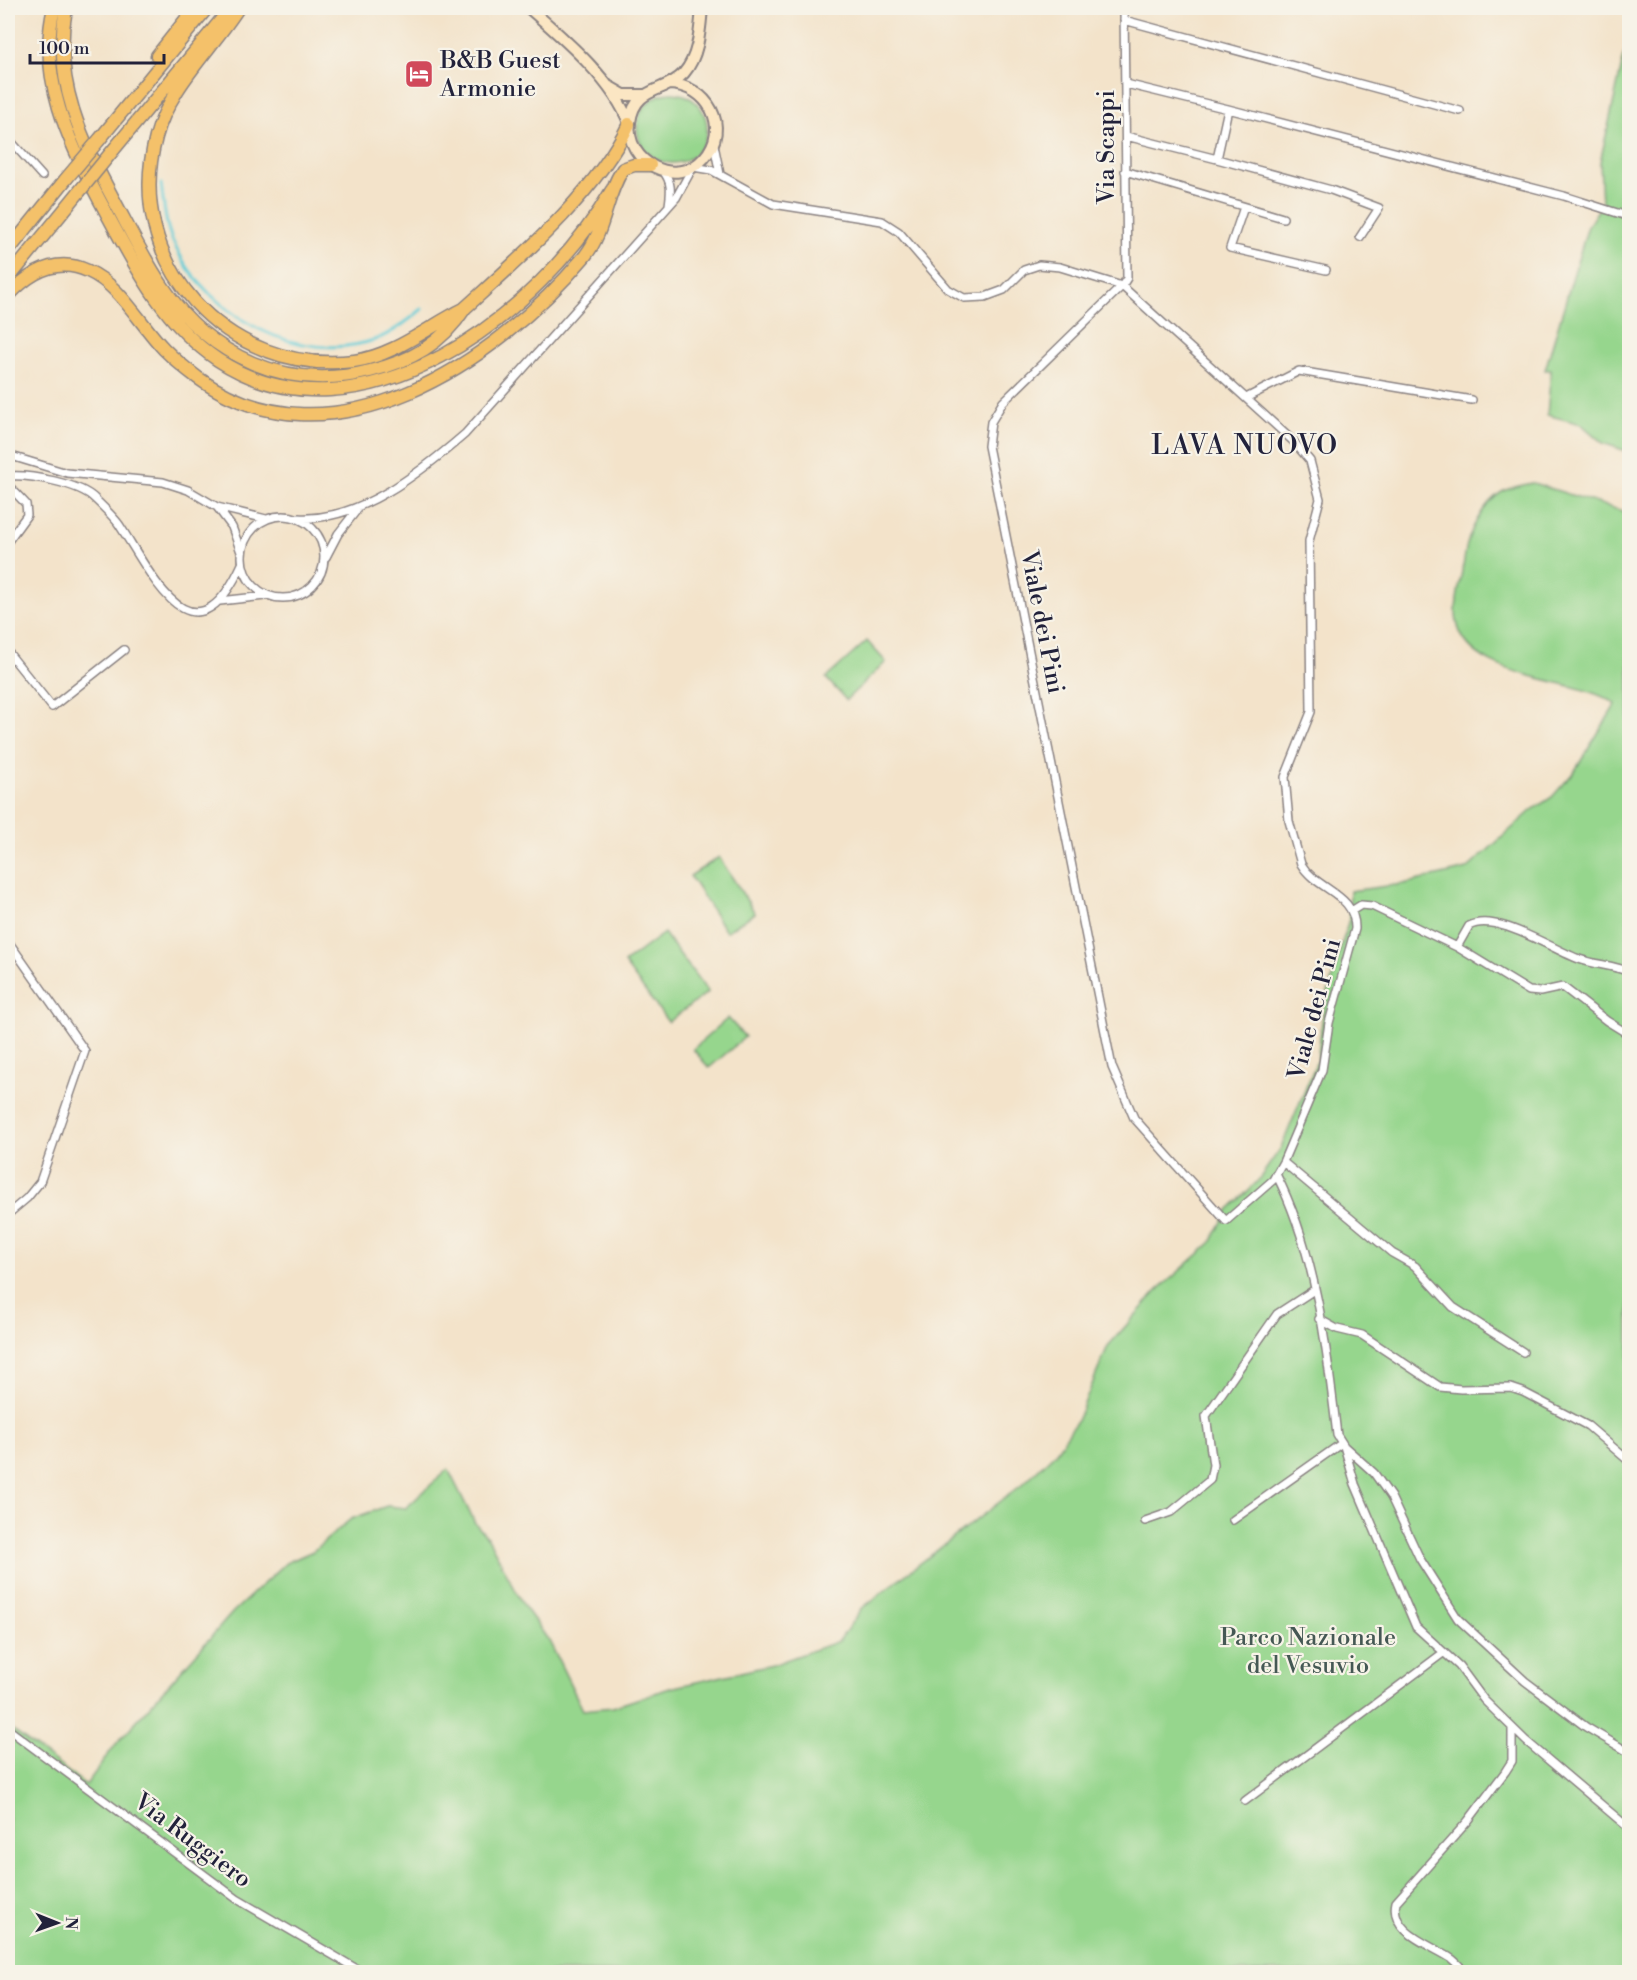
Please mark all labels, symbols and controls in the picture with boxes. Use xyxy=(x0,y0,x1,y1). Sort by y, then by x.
scale bar xyxy=(30,27,164,65)
text: 100 m xyxy=(39,37,90,60)
place label: B&B Guest Armonie xyxy=(439,46,561,104)
hotel icon: B&B Guest Armonie xyxy=(403,58,435,90)
street label: Via Scappi xyxy=(1092,90,1122,205)
district label: LAVA NUOVO xyxy=(1151,429,1339,463)
street label: Viale dei Pini xyxy=(1013,547,1071,696)
street label: Viale dei Pini xyxy=(1281,935,1348,1084)
park label: Parco Nazionale del Vesuvio xyxy=(1220,1623,1396,1681)
street label: Via Ruggiero xyxy=(127,1786,257,1895)
north arrow xyxy=(27,1893,87,1953)
text: N xyxy=(61,1917,81,1930)

